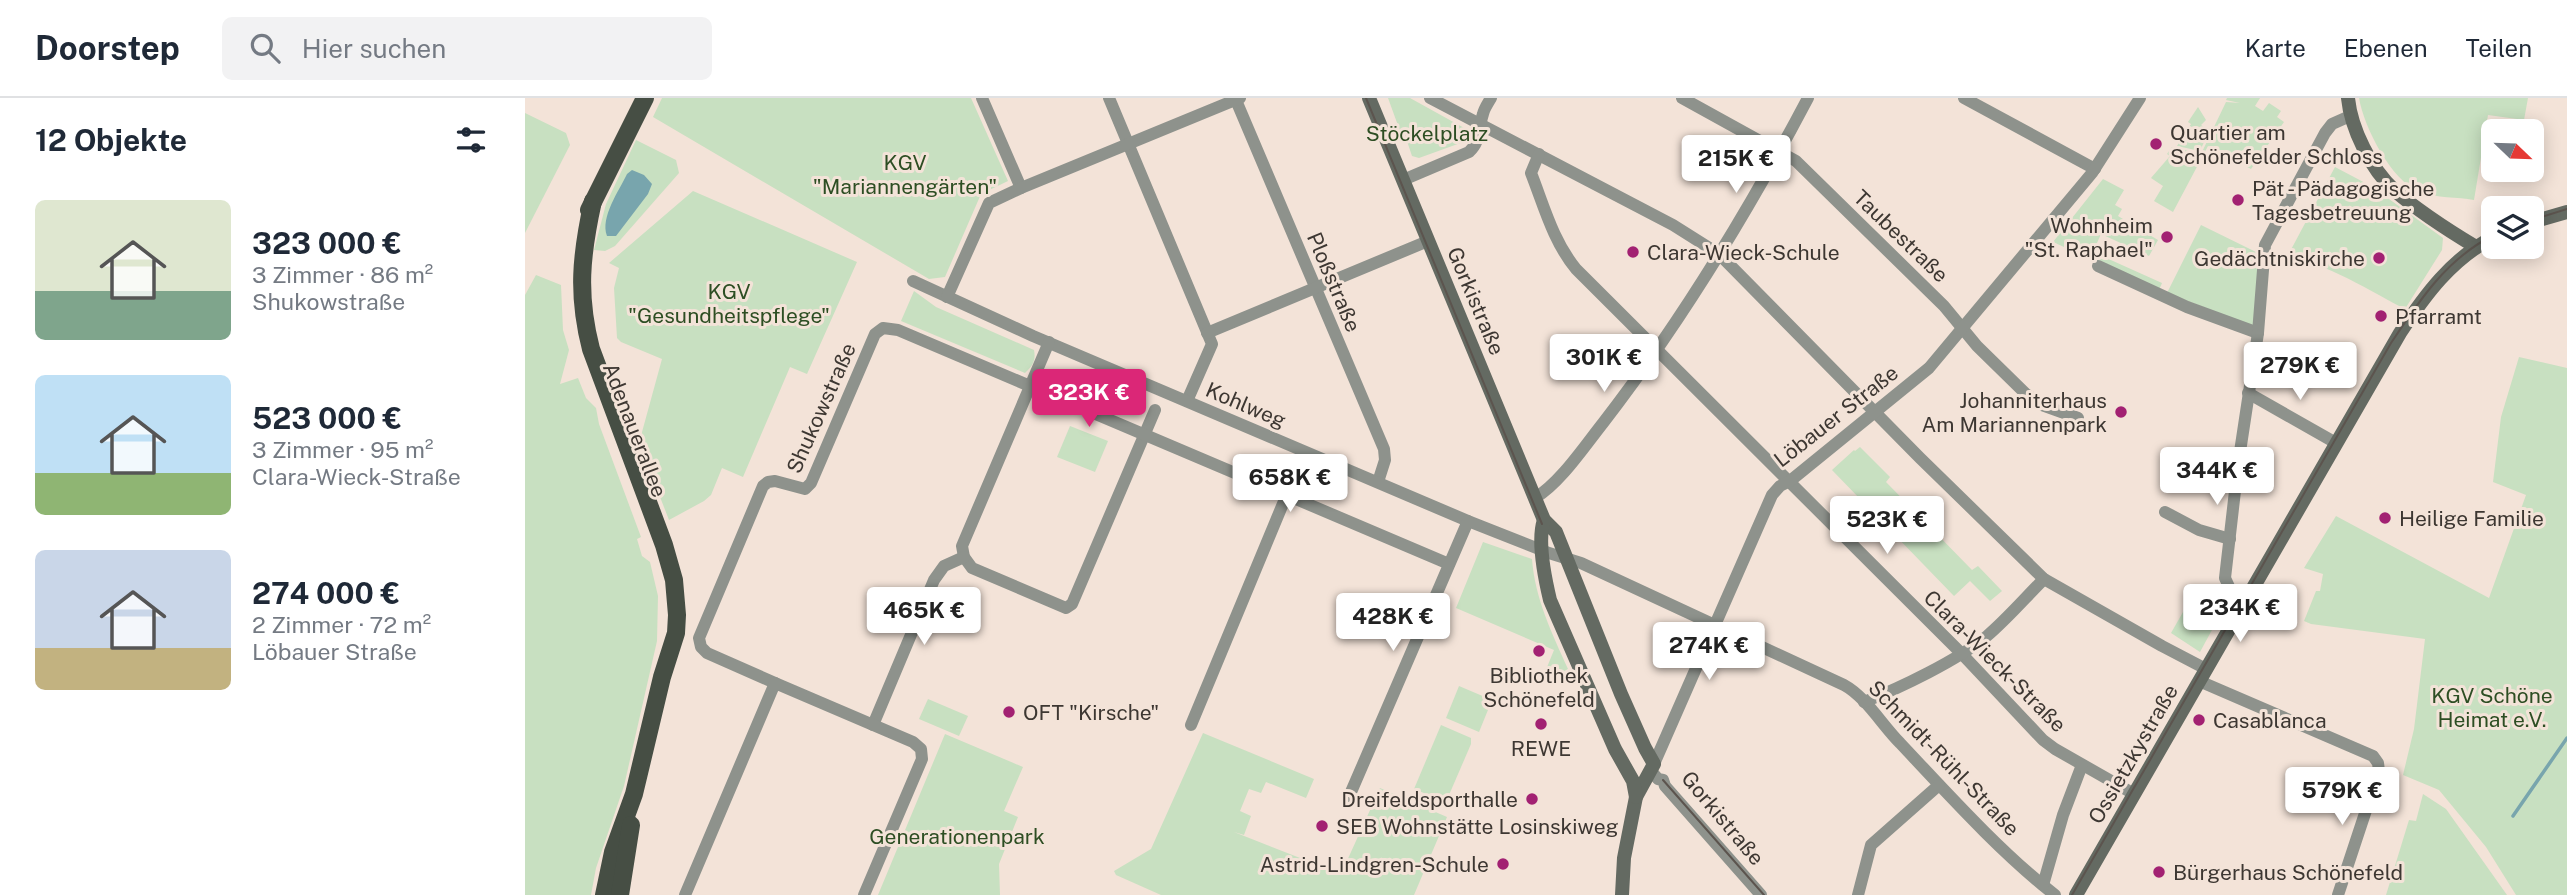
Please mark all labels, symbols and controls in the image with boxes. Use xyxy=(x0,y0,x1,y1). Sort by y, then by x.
search box xyxy=(222,17,712,80)
text: Doorstep xyxy=(35,29,180,67)
icon: search xyxy=(246,29,284,67)
text: Hier suchen xyxy=(302,33,446,64)
text: Karte xyxy=(2245,34,2306,62)
text: Ebenen xyxy=(2344,34,2428,62)
text: Teilen xyxy=(2466,34,2532,62)
north arrow xyxy=(2481,119,2545,182)
map controls xyxy=(2481,119,2544,259)
place label: Quartier am Schönefelder Schloss xyxy=(2170,120,2383,169)
icon: filters xyxy=(452,121,490,159)
park label: Stöckelplatz xyxy=(1366,121,1488,146)
text: 12 Objekte xyxy=(35,122,187,158)
pin: 215K € xyxy=(1679,136,1793,195)
marker: Quartier am Schönefelder Schloss xyxy=(2148,136,2164,152)
text: 215K € xyxy=(1698,144,1774,171)
park label: KGV "Mariannengärten" xyxy=(813,150,997,199)
place label: Pät - Pädagogische Tagesbetreuung xyxy=(2252,176,2434,225)
street label: Taubestraße xyxy=(1849,185,1953,287)
marker: Pät - Pädagogische Tagesbetreuung xyxy=(2230,192,2246,208)
button: layers xyxy=(2481,196,2544,259)
place label: Wohnheim "St. Raphael" xyxy=(2024,213,2153,262)
text: 323 000 € xyxy=(252,225,402,261)
icon: home xyxy=(91,228,175,312)
street label: Ploßstraße xyxy=(1302,228,1366,336)
marker: Wohnheim "St. Raphael" xyxy=(2159,229,2175,245)
place label: Clara-Wieck-Schule xyxy=(1647,240,1840,265)
street label: Gorkistraße xyxy=(1442,243,1510,359)
marker: Clara-Wieck-Schule xyxy=(1625,244,1641,260)
place label: Gedächtniskirche xyxy=(2194,246,2365,271)
marker: Gedächtniskirche xyxy=(2371,250,2387,266)
text: 3 Zimmer · 86 m² xyxy=(252,261,433,288)
park label: KGV "Gesundheitspflege" xyxy=(628,279,830,328)
text: Shukowstraße xyxy=(252,288,405,315)
place label: Pfarramt xyxy=(2395,304,2482,329)
marker: Pfarramt xyxy=(2373,308,2389,324)
pin: 301K € xyxy=(1547,334,1661,394)
street label: Shukowstraße xyxy=(781,339,861,477)
pin: 279K € xyxy=(2243,342,2357,402)
text: 301K € xyxy=(1566,343,1642,370)
text: 279K € xyxy=(2260,351,2340,378)
street label: Adenauerallee xyxy=(598,359,672,501)
street label: Löbauer Straße xyxy=(1769,360,1903,472)
pin: 323K € xyxy=(1032,370,1146,429)
street label: Kohlweg xyxy=(1202,377,1290,433)
text: 323K € xyxy=(1048,378,1130,405)
place label: Johanniterhaus Am Mariannenpark xyxy=(1921,388,2107,437)
text: 523 000 € xyxy=(252,400,402,436)
icon: home xyxy=(91,403,175,487)
marker: Johanniterhaus Am Mariannenpark xyxy=(2113,404,2129,420)
text: 3 Zimmer · 95 m² xyxy=(252,436,433,463)
pin: 344K € xyxy=(2160,448,2274,507)
pin: 658K € xyxy=(1233,454,1347,514)
text: 344K € xyxy=(2176,456,2258,483)
text: Clara-Wieck-Straße xyxy=(252,463,461,490)
text: 658K € xyxy=(1249,463,1331,490)
pin: 523K € xyxy=(1830,496,1944,556)
text: 523K € xyxy=(1846,505,1928,532)
place label: Heilige Familie xyxy=(2399,506,2544,531)
marker: Heilige Familie xyxy=(2377,510,2393,526)
text: 274 000 € xyxy=(252,575,400,611)
icon: home xyxy=(91,578,175,662)
pin: 234K € xyxy=(2183,584,2297,644)
street label: Clara-Wieck-Straße xyxy=(1919,585,2071,737)
pin: 465K € xyxy=(867,588,981,647)
text: 234K € xyxy=(2199,593,2281,620)
pin: 428K € xyxy=(1336,594,1450,653)
text: 465K € xyxy=(883,596,965,623)
text: 428K € xyxy=(1352,602,1434,629)
text: 2 Zimmer · 72 m² xyxy=(252,611,431,638)
pin: 274K € xyxy=(1652,622,1766,682)
text: 274K € xyxy=(1669,631,1749,658)
text: Löbauer Straße xyxy=(252,638,417,665)
marker: Bibliothek Schönefeld xyxy=(1531,643,1547,659)
place label: Bibliothek Schönefeld xyxy=(1483,663,1595,712)
street label: Schmidt-Rühl-Straße xyxy=(1863,675,2025,841)
street label: Ossietzkystraße xyxy=(2083,680,2183,828)
park label: KGV Schöne Heimat e.V. xyxy=(2431,683,2553,732)
place label: OFT "Kirsche" xyxy=(1023,700,1159,725)
marker: OFT "Kirsche" xyxy=(1001,704,1017,720)
place label: Casablanca xyxy=(2213,708,2327,733)
marker: Casablanca xyxy=(2191,712,2207,728)
marker: REWE xyxy=(1533,716,1549,732)
place label: REWE xyxy=(1511,736,1571,761)
street label: Gorkistraße xyxy=(1677,766,1769,870)
pin: 579K € xyxy=(2285,768,2399,827)
text: 579K € xyxy=(2301,776,2383,803)
place label: Dreifeldsporthalle xyxy=(1341,787,1518,812)
marker: Dreifeldsporthalle xyxy=(1524,791,1540,807)
place label: SEB Wohnstätte Losinskiweg xyxy=(1336,814,1619,839)
marker: SEB Wohnstätte Losinskiweg xyxy=(1314,818,1330,834)
park label: Generationenpark xyxy=(869,824,1045,849)
place label: Astrid-Lindgren-Schule xyxy=(1260,852,1489,877)
marker: Astrid-Lindgren-Schule xyxy=(1495,856,1511,872)
place label: Bürgerhaus Schönefeld xyxy=(2173,860,2403,885)
marker: Bürgerhaus Schönefeld xyxy=(2151,864,2167,880)

